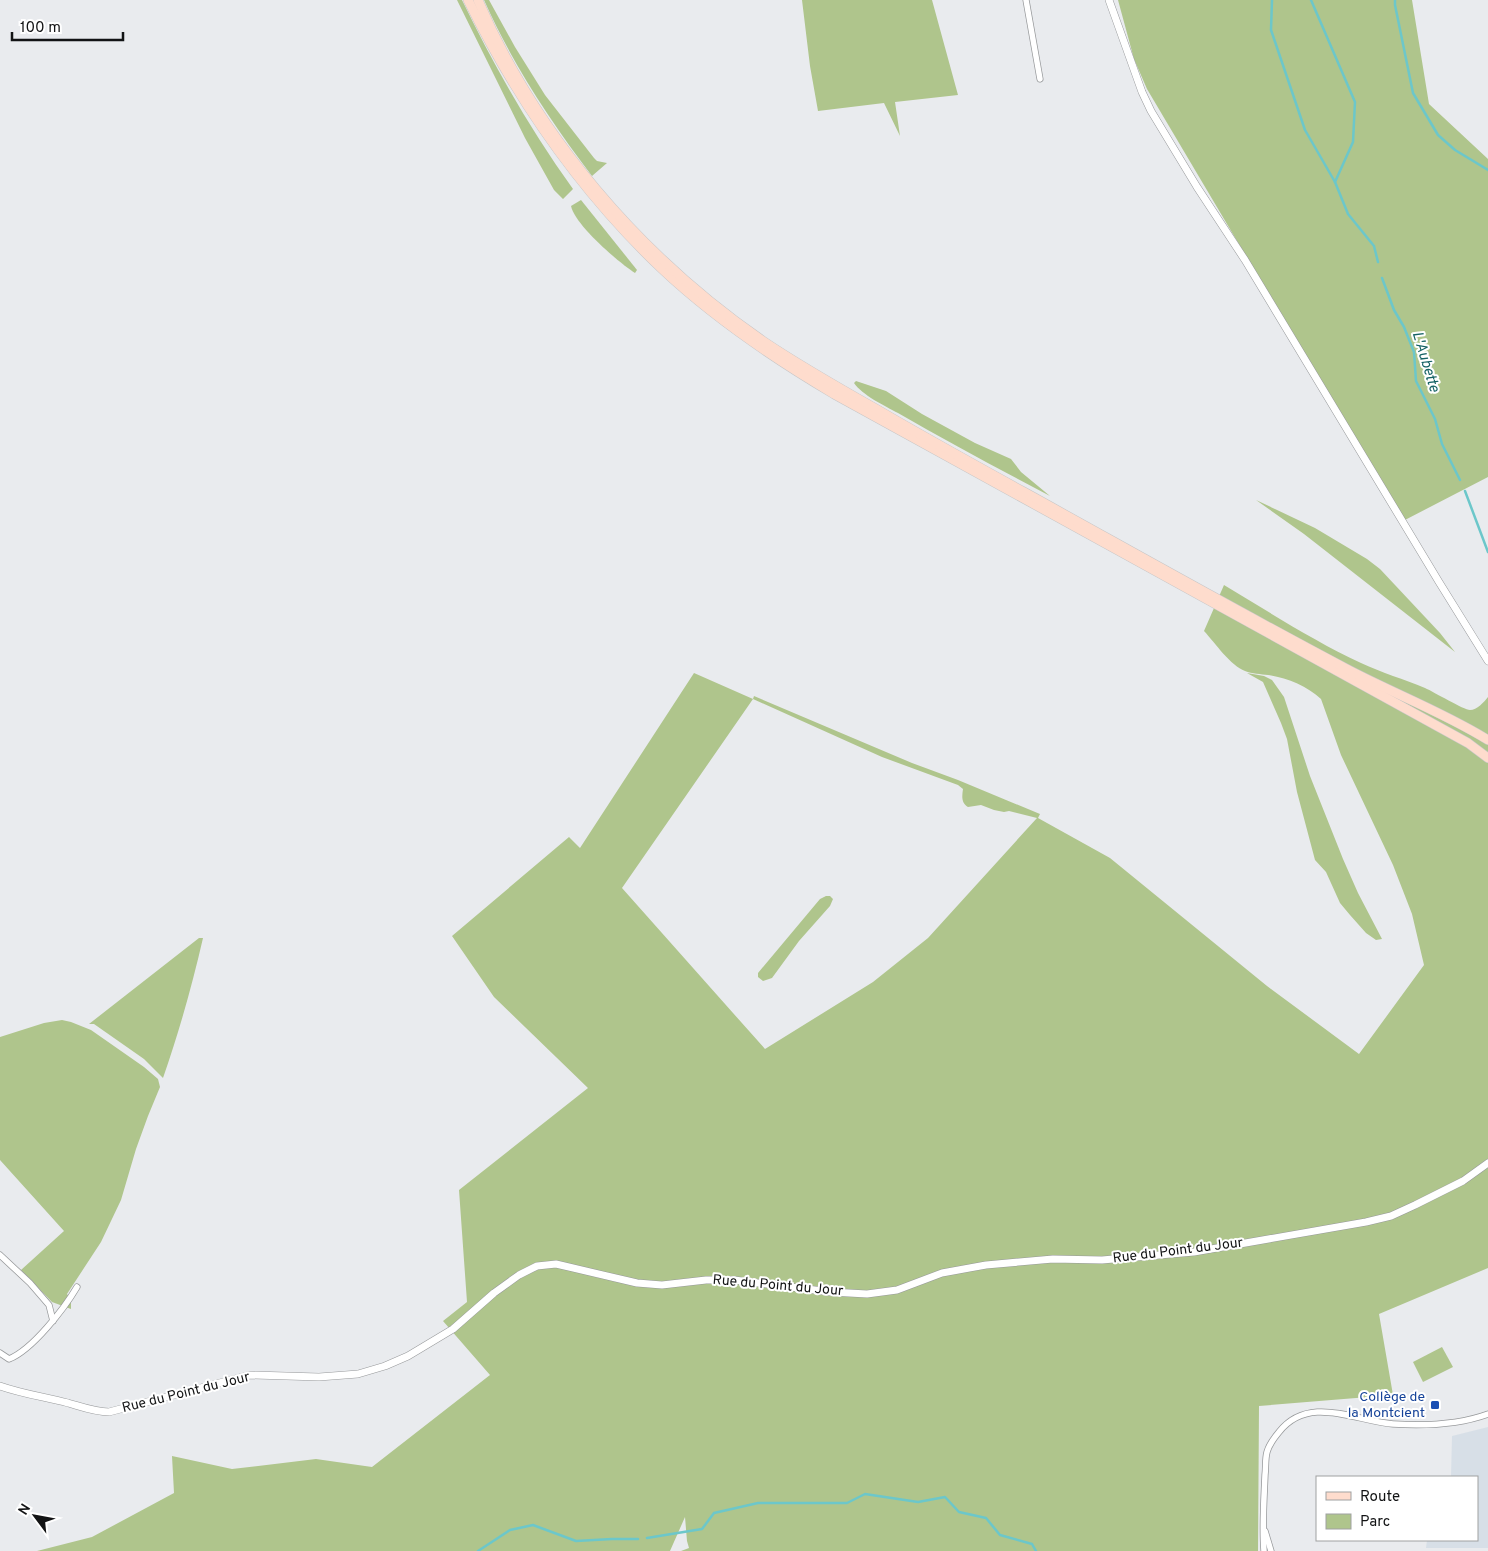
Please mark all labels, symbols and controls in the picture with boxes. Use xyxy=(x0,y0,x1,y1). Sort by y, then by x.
scale bar xyxy=(12,10,124,42)
text: 100 m xyxy=(20,19,61,38)
water label: L'Aubette xyxy=(1407,329,1443,395)
street label: Rue du Point du Jour xyxy=(1112,1235,1245,1267)
street label: Rue du Point du Jour xyxy=(712,1272,845,1300)
street label: Rue du Point du Jour xyxy=(120,1369,252,1417)
place label: Collège de la Montcient xyxy=(1348,1389,1425,1422)
marker: Collège de la Montcient xyxy=(1429,1399,1441,1411)
legend xyxy=(1316,1476,1478,1541)
text: Route xyxy=(1360,1488,1400,1507)
north arrow xyxy=(10,1491,60,1541)
text: N xyxy=(15,1501,35,1519)
text: Parc xyxy=(1360,1513,1390,1532)

